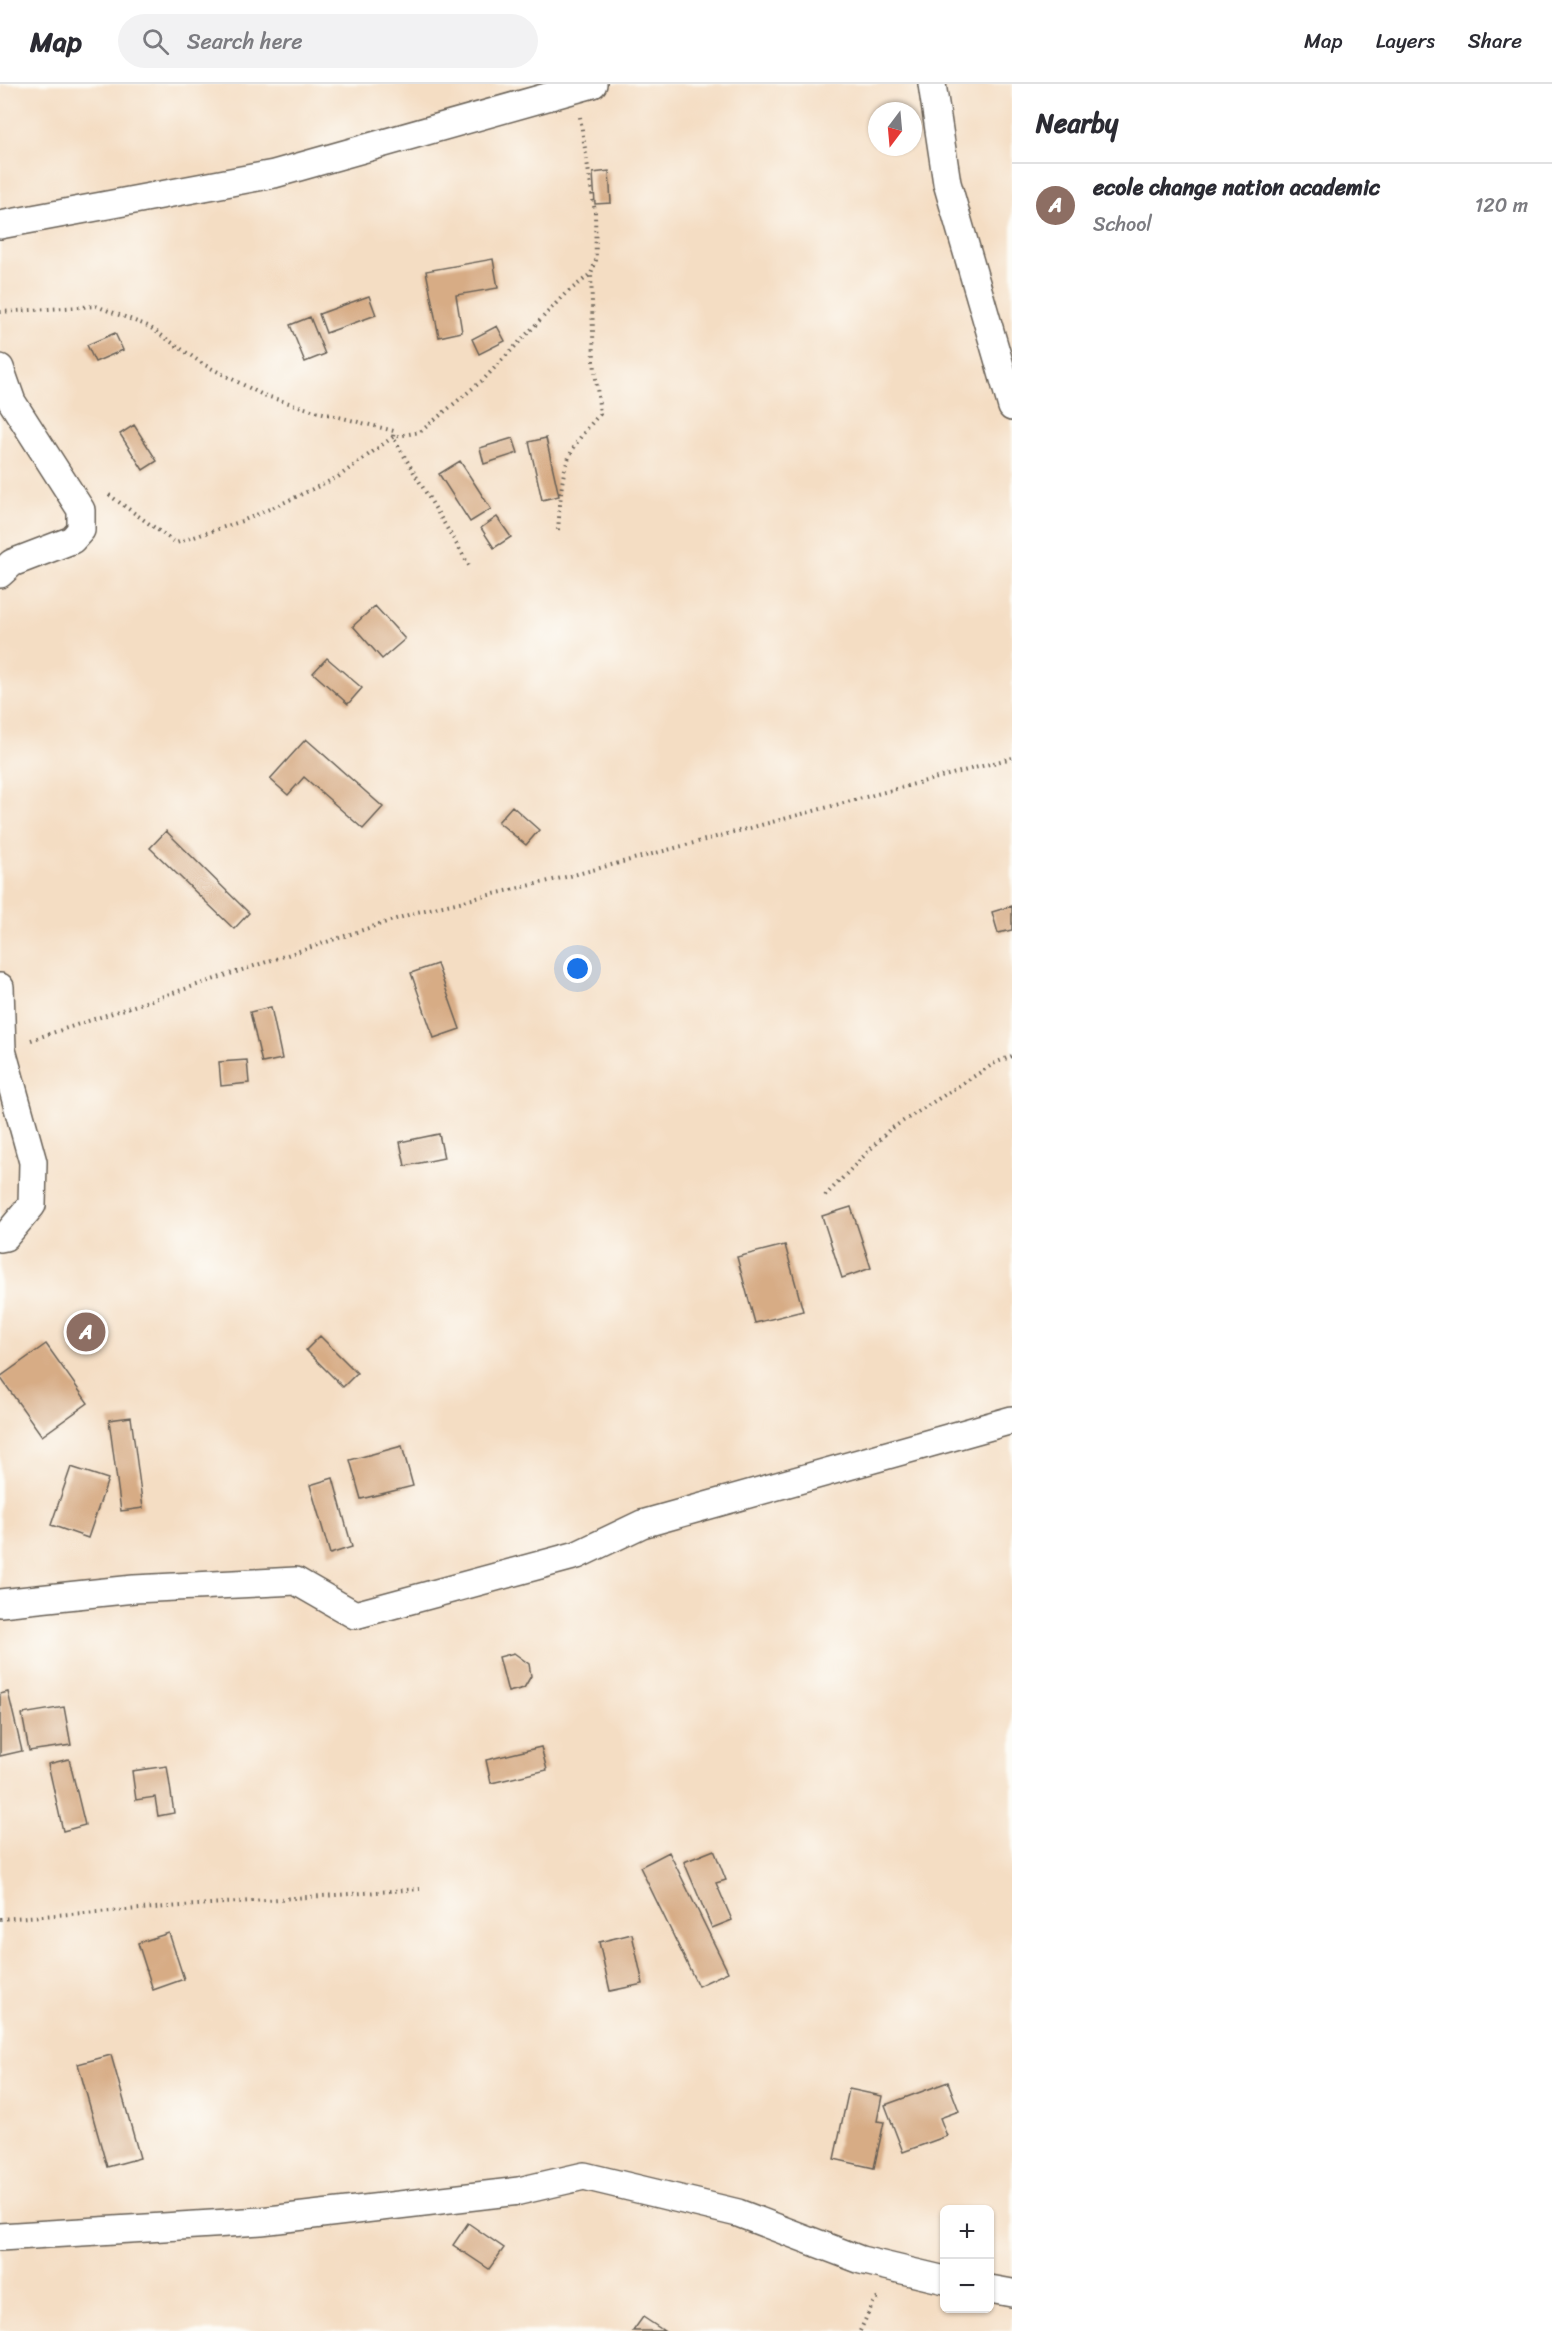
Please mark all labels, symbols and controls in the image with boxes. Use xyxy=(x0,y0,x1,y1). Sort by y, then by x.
search box xyxy=(118,14,538,68)
text: Map xyxy=(30,17,82,66)
text: Search here xyxy=(187,22,303,61)
text: Map xyxy=(1304,22,1343,60)
text: Layers xyxy=(1376,22,1435,60)
text: Share xyxy=(1468,22,1522,60)
icon: search xyxy=(139,25,172,58)
text: Nearby xyxy=(1036,100,1118,146)
north arrow xyxy=(868,102,922,156)
text: ecole change nation academic xyxy=(1093,168,1380,207)
text: A xyxy=(1049,188,1062,223)
text: 120 m xyxy=(1475,188,1528,223)
text: School xyxy=(1093,207,1152,242)
your location xyxy=(563,954,592,983)
pin: A xyxy=(66,1310,106,1354)
map controls xyxy=(940,2205,994,2313)
button: + xyxy=(940,2205,994,2259)
button: − xyxy=(940,2259,994,2313)

